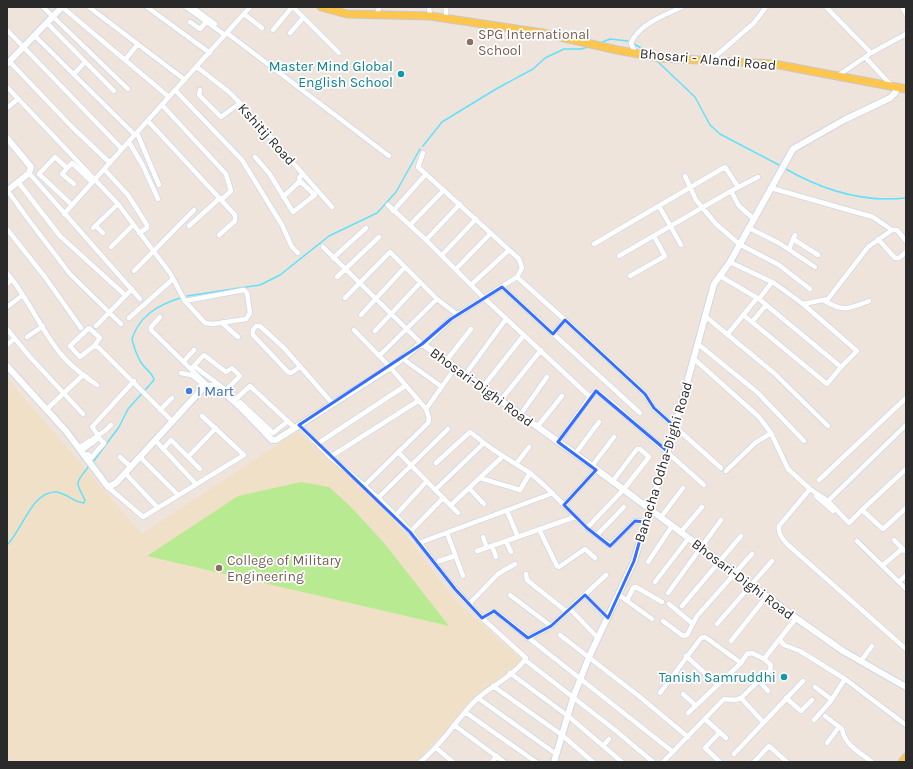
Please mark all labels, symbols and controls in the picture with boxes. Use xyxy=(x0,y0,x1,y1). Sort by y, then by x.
place label: SPG International School xyxy=(478,26,590,59)
marker: SPG International School xyxy=(465,37,475,47)
street label: Bhosari - Alandi Road xyxy=(639,45,777,74)
place label: Master Mind Global English School xyxy=(269,58,393,91)
marker: Master Mind Global English School xyxy=(396,69,406,79)
street label: Kshitij Road xyxy=(234,100,299,169)
street label: Bhosari-Dighi Road xyxy=(427,344,537,431)
street label: Banacha Odha-Dighi Road xyxy=(631,380,696,545)
place label: I Mart xyxy=(197,383,234,400)
marker: I Mart xyxy=(184,386,194,396)
street label: Bhosari-Dighi Road xyxy=(688,535,797,623)
place label: College of Military Engineering xyxy=(227,552,342,585)
marker: College of Military Engineering xyxy=(214,563,224,573)
place label: Tanish Samruddhi xyxy=(659,669,776,686)
marker: Tanish Samruddhi xyxy=(779,672,789,682)

